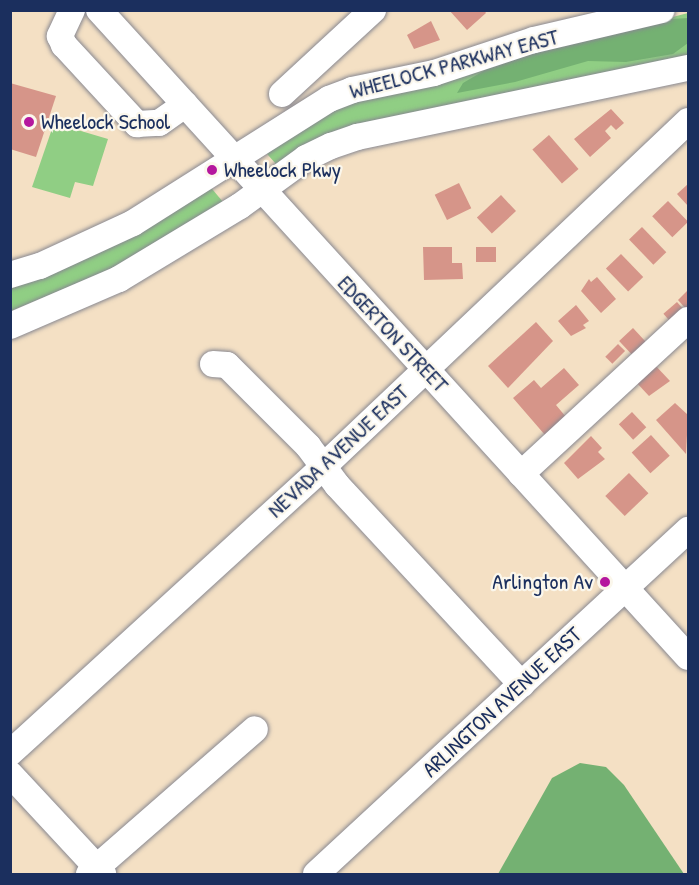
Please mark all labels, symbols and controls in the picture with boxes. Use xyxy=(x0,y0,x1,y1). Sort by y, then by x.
street label: WHEELOCK PARKWAY EAST xyxy=(347,23,561,105)
place label: Wheelock School xyxy=(41,109,170,135)
marker: Wheelock School xyxy=(22,115,36,129)
place label: Wheelock Pkwy xyxy=(224,157,341,183)
marker: Wheelock Pkwy xyxy=(205,163,219,177)
street label: EDGERTON STREET xyxy=(332,270,454,398)
street label: NEVADA AVENUE EAST xyxy=(262,379,414,523)
place label: Arlington Av xyxy=(492,569,593,595)
marker: Arlington Av xyxy=(598,575,612,589)
street label: ARLINGTON AVENUE EAST xyxy=(417,621,587,783)

